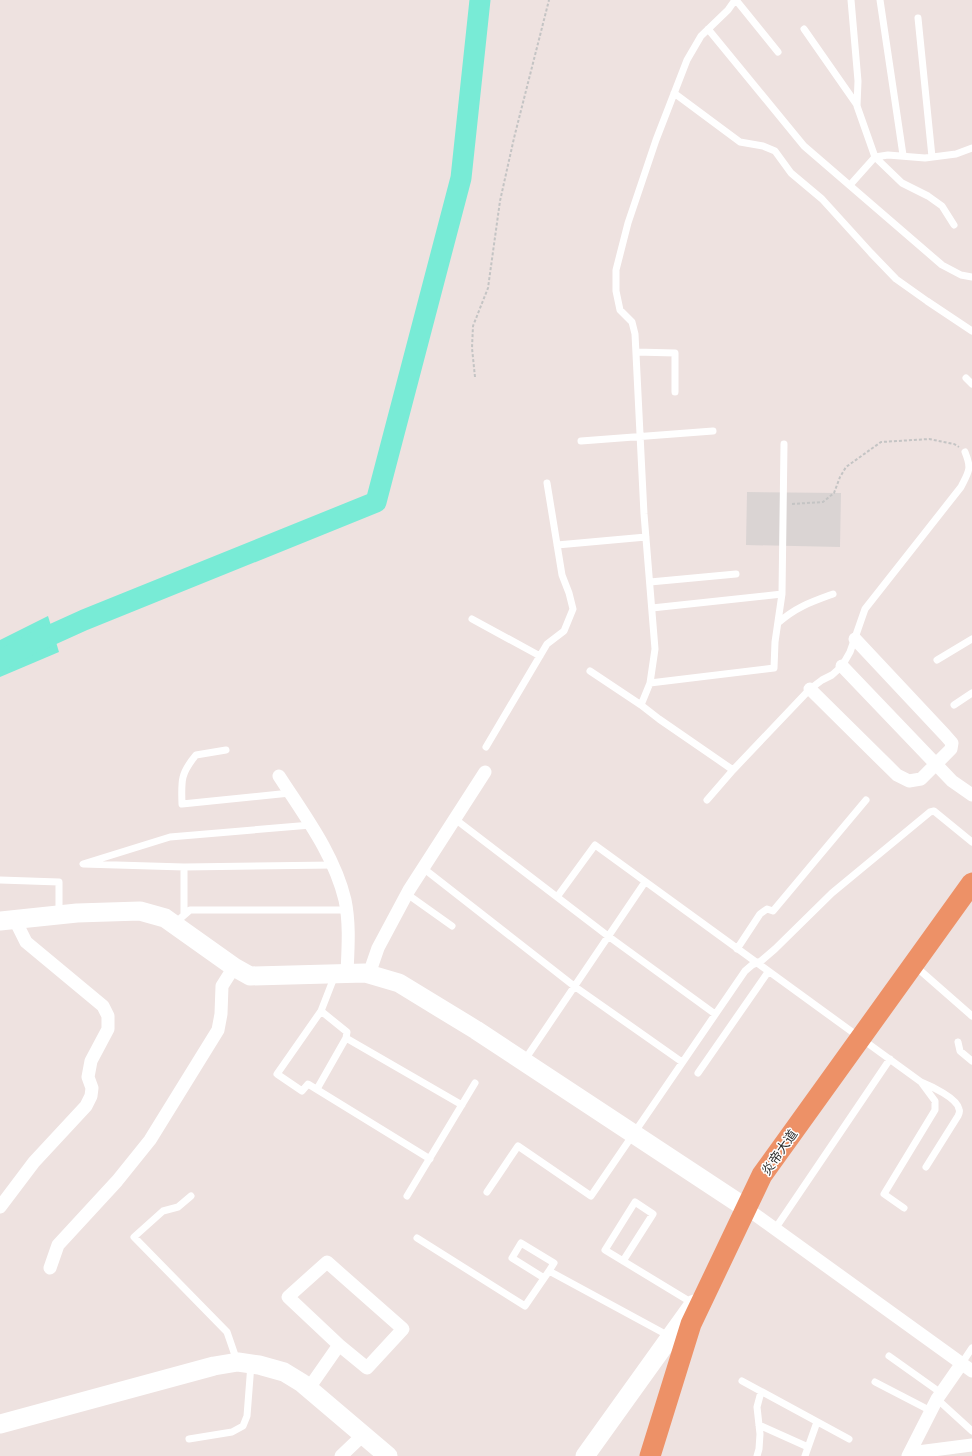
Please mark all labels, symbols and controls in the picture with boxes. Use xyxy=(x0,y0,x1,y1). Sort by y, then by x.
street label: 炎帝大道 xyxy=(758,1126,800,1178)

